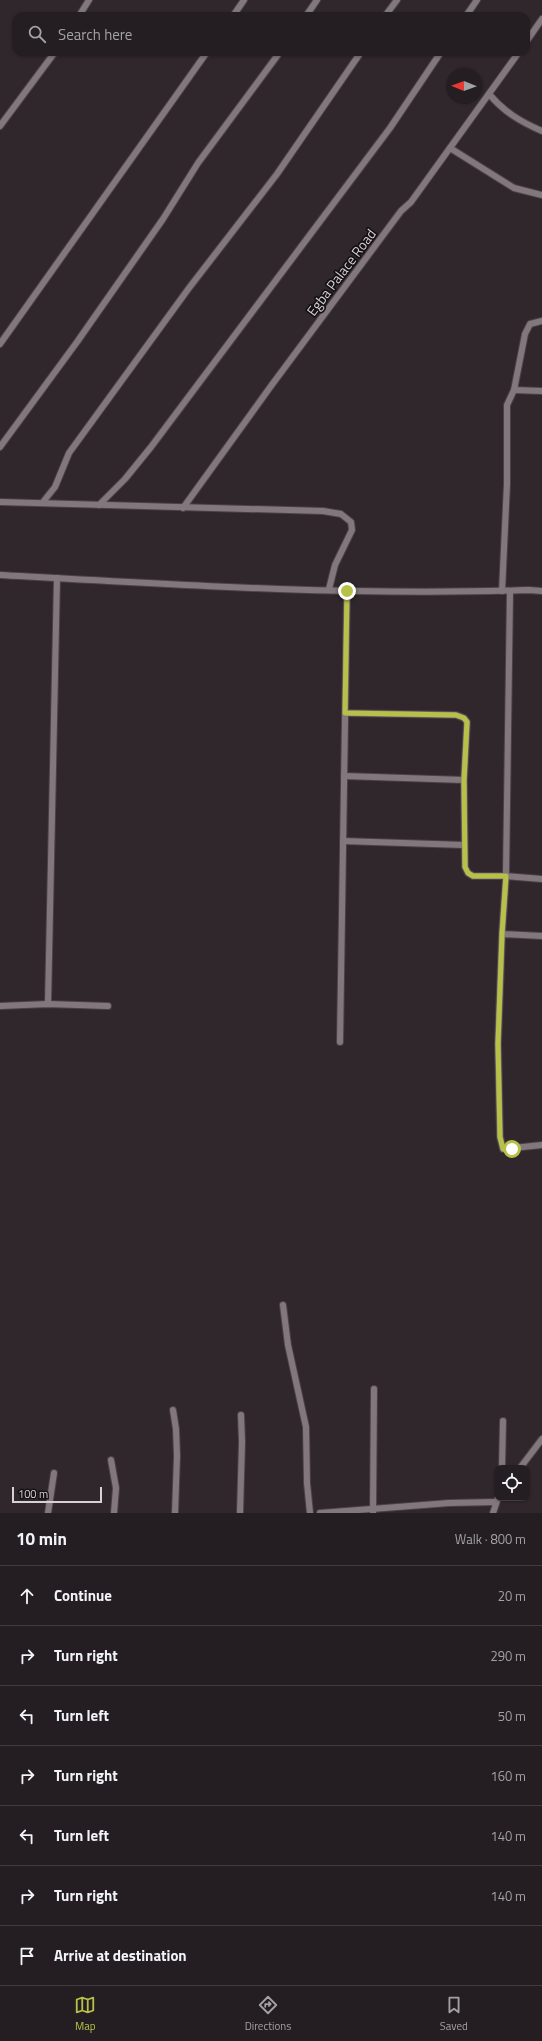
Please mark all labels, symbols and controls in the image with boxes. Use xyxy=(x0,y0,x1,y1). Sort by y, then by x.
search box xyxy=(12,12,530,56)
icon: search xyxy=(26,23,48,45)
text: Search here xyxy=(58,23,132,46)
north arrow xyxy=(446,68,482,104)
street label: Egba Palace Road xyxy=(301,224,381,320)
route end xyxy=(338,582,356,600)
route start xyxy=(503,1140,521,1158)
map controls xyxy=(494,1465,530,1501)
button: locate xyxy=(494,1465,530,1501)
scale bar xyxy=(12,1485,102,1504)
text: 100 m xyxy=(18,1486,48,1502)
text: 10 min xyxy=(16,1526,67,1552)
text: Walk · 800 m xyxy=(455,1529,526,1549)
text: Continue xyxy=(54,1584,112,1607)
icon: ahead xyxy=(16,1585,38,1607)
text: 20 m xyxy=(498,1586,526,1606)
text: Turn right xyxy=(54,1644,118,1667)
icon: right xyxy=(16,1645,38,1667)
text: 290 m xyxy=(490,1646,526,1666)
text: Turn left xyxy=(54,1704,109,1727)
icon: left xyxy=(16,1705,38,1727)
text: 50 m xyxy=(498,1706,526,1726)
text: Turn right xyxy=(54,1764,118,1787)
icon: right xyxy=(16,1765,38,1787)
text: 160 m xyxy=(490,1766,526,1786)
text: Turn left xyxy=(54,1824,109,1847)
icon: left xyxy=(16,1825,38,1847)
text: 140 m xyxy=(490,1826,526,1846)
text: Turn right xyxy=(54,1884,118,1907)
icon: right xyxy=(16,1885,38,1907)
text: 140 m xyxy=(490,1886,526,1906)
text: Arrive at destination xyxy=(54,1944,187,1967)
icon: arrive xyxy=(16,1945,38,1967)
tab: Map xyxy=(74,1994,96,2034)
tab: Directions xyxy=(245,1994,291,2034)
tab: Saved xyxy=(440,1994,468,2034)

